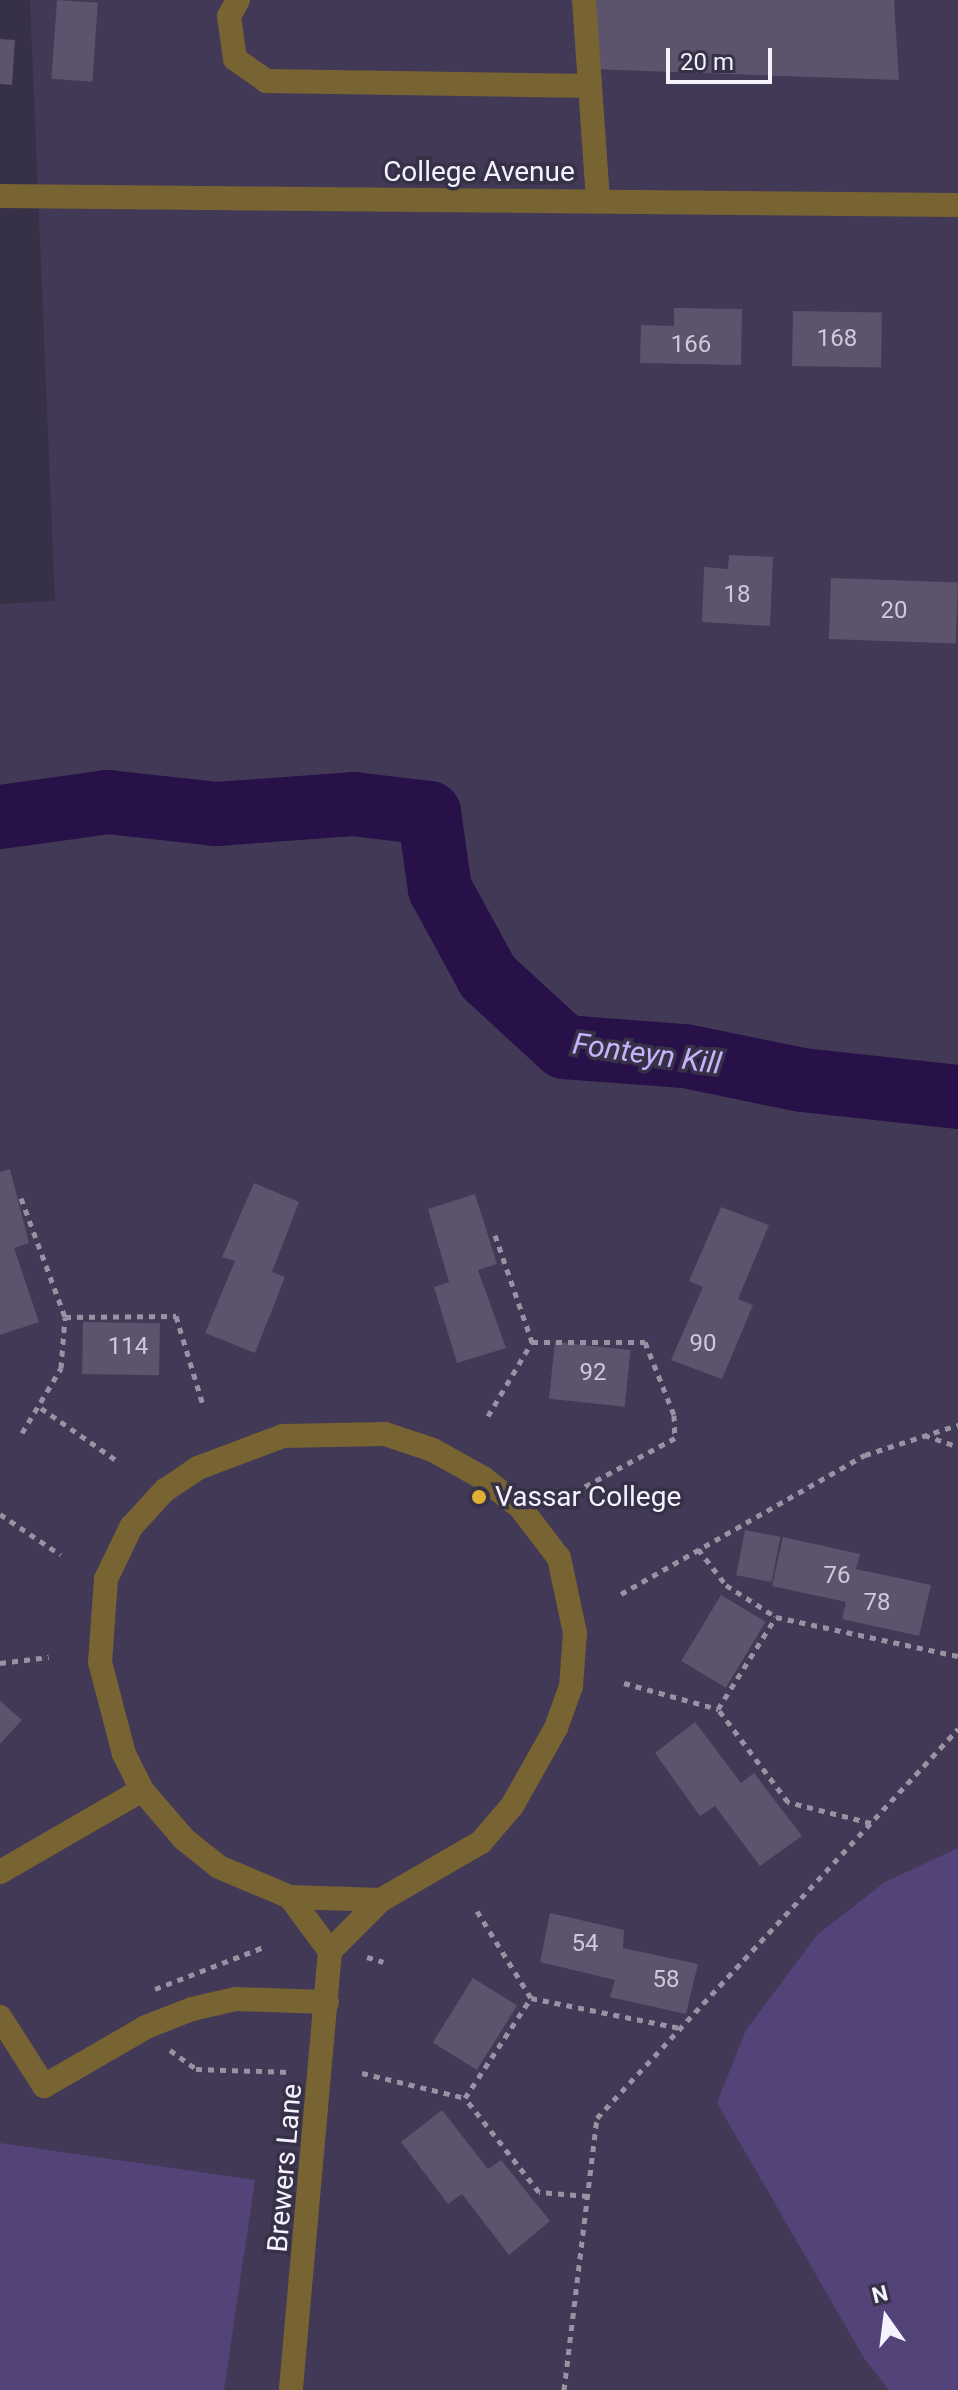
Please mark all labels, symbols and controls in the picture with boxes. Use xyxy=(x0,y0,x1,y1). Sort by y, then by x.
scale bar xyxy=(670,32,776,82)
text: 20 m xyxy=(680,48,734,76)
street label: College Avenue xyxy=(383,155,575,189)
house number: 168 xyxy=(817,325,857,353)
house number: 166 xyxy=(671,331,711,359)
house number: 18 xyxy=(724,581,750,609)
house number: 20 xyxy=(881,597,907,625)
water label: Fonteyn Kill xyxy=(570,1026,724,1082)
house number: 90 xyxy=(690,1330,716,1358)
house number: 114 xyxy=(108,1333,148,1361)
house number: 92 xyxy=(580,1359,606,1387)
place label: Vassar College xyxy=(495,1480,681,1514)
marker: Vassar College xyxy=(470,1488,488,1506)
house number: 76 xyxy=(824,1562,850,1590)
house number: 78 xyxy=(864,1589,890,1617)
house number: 54 xyxy=(572,1930,598,1958)
house number: 58 xyxy=(653,1966,679,1994)
street label: Brewers Lane xyxy=(261,2082,309,2254)
north arrow xyxy=(846,2278,926,2358)
text: N xyxy=(870,2280,891,2308)

